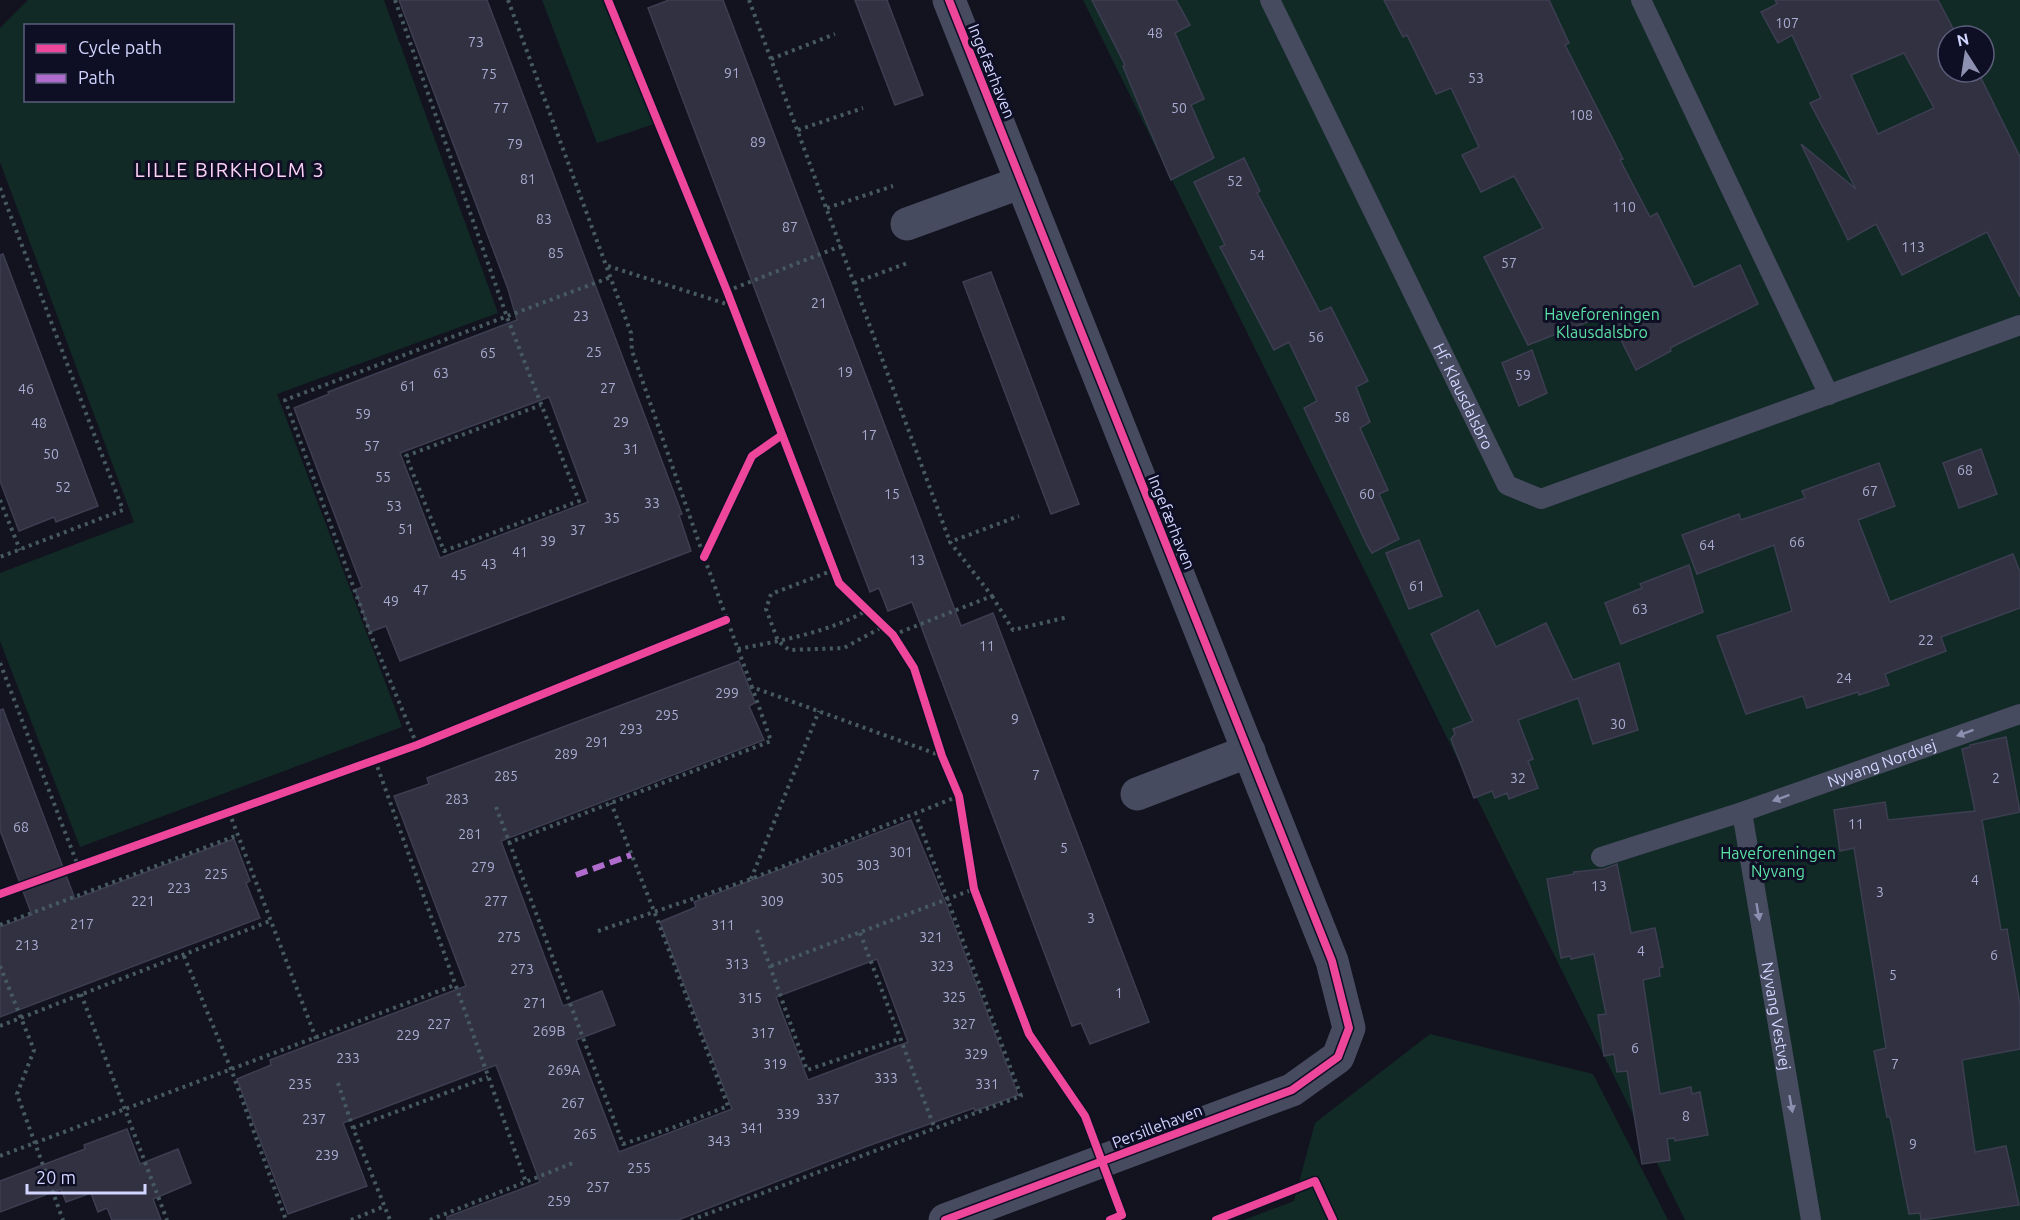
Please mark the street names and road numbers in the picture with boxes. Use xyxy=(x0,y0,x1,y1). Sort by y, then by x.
street label: Ingefærhaven xyxy=(965,21,1019,121)
street label: Hf. Klausdalsbro xyxy=(1430,340,1497,452)
street label: Ingefærhaven xyxy=(1145,472,1199,572)
street label: Nyvang Nordvej xyxy=(1825,735,1938,790)
street label: Nyvang Vestvej xyxy=(1758,961,1795,1072)
street label: Persillehaven xyxy=(1109,1101,1205,1151)

